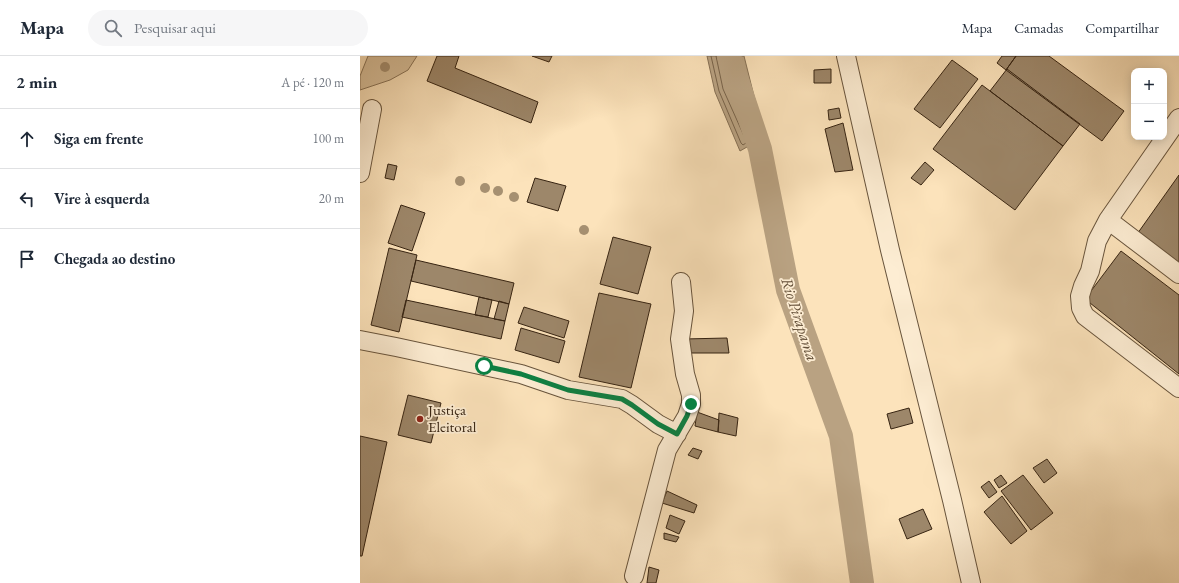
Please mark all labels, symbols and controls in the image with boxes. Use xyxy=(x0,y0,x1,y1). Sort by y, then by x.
search box xyxy=(88,10,368,46)
text: Mapa xyxy=(20,15,64,40)
icon: search xyxy=(102,17,124,39)
text: Pesquisar aqui xyxy=(134,18,216,37)
text: Mapa xyxy=(962,19,992,37)
text: Camadas xyxy=(1014,19,1063,37)
text: Compartilhar xyxy=(1085,19,1159,37)
map controls xyxy=(1131,68,1167,140)
button: + xyxy=(1131,68,1167,104)
text: 2 min xyxy=(16,71,57,93)
text: A pé · 120 m xyxy=(281,74,344,91)
button: − xyxy=(1131,104,1167,140)
icon: ahead xyxy=(16,128,38,150)
text: Siga em frente xyxy=(54,129,143,148)
text: 100 m xyxy=(313,130,344,147)
icon: left xyxy=(16,188,38,210)
text: Vire à esquerda xyxy=(54,189,150,208)
text: 20 m xyxy=(319,190,344,207)
icon: arrive xyxy=(16,248,38,270)
text: Chegada ao destino xyxy=(54,249,175,268)
water label: Rio Pirapama xyxy=(776,275,823,363)
route start xyxy=(475,357,493,375)
route end xyxy=(682,395,700,413)
place label: Justiça Eleitoral xyxy=(426,400,477,436)
marker: Justiça Eleitoral xyxy=(415,414,425,424)

